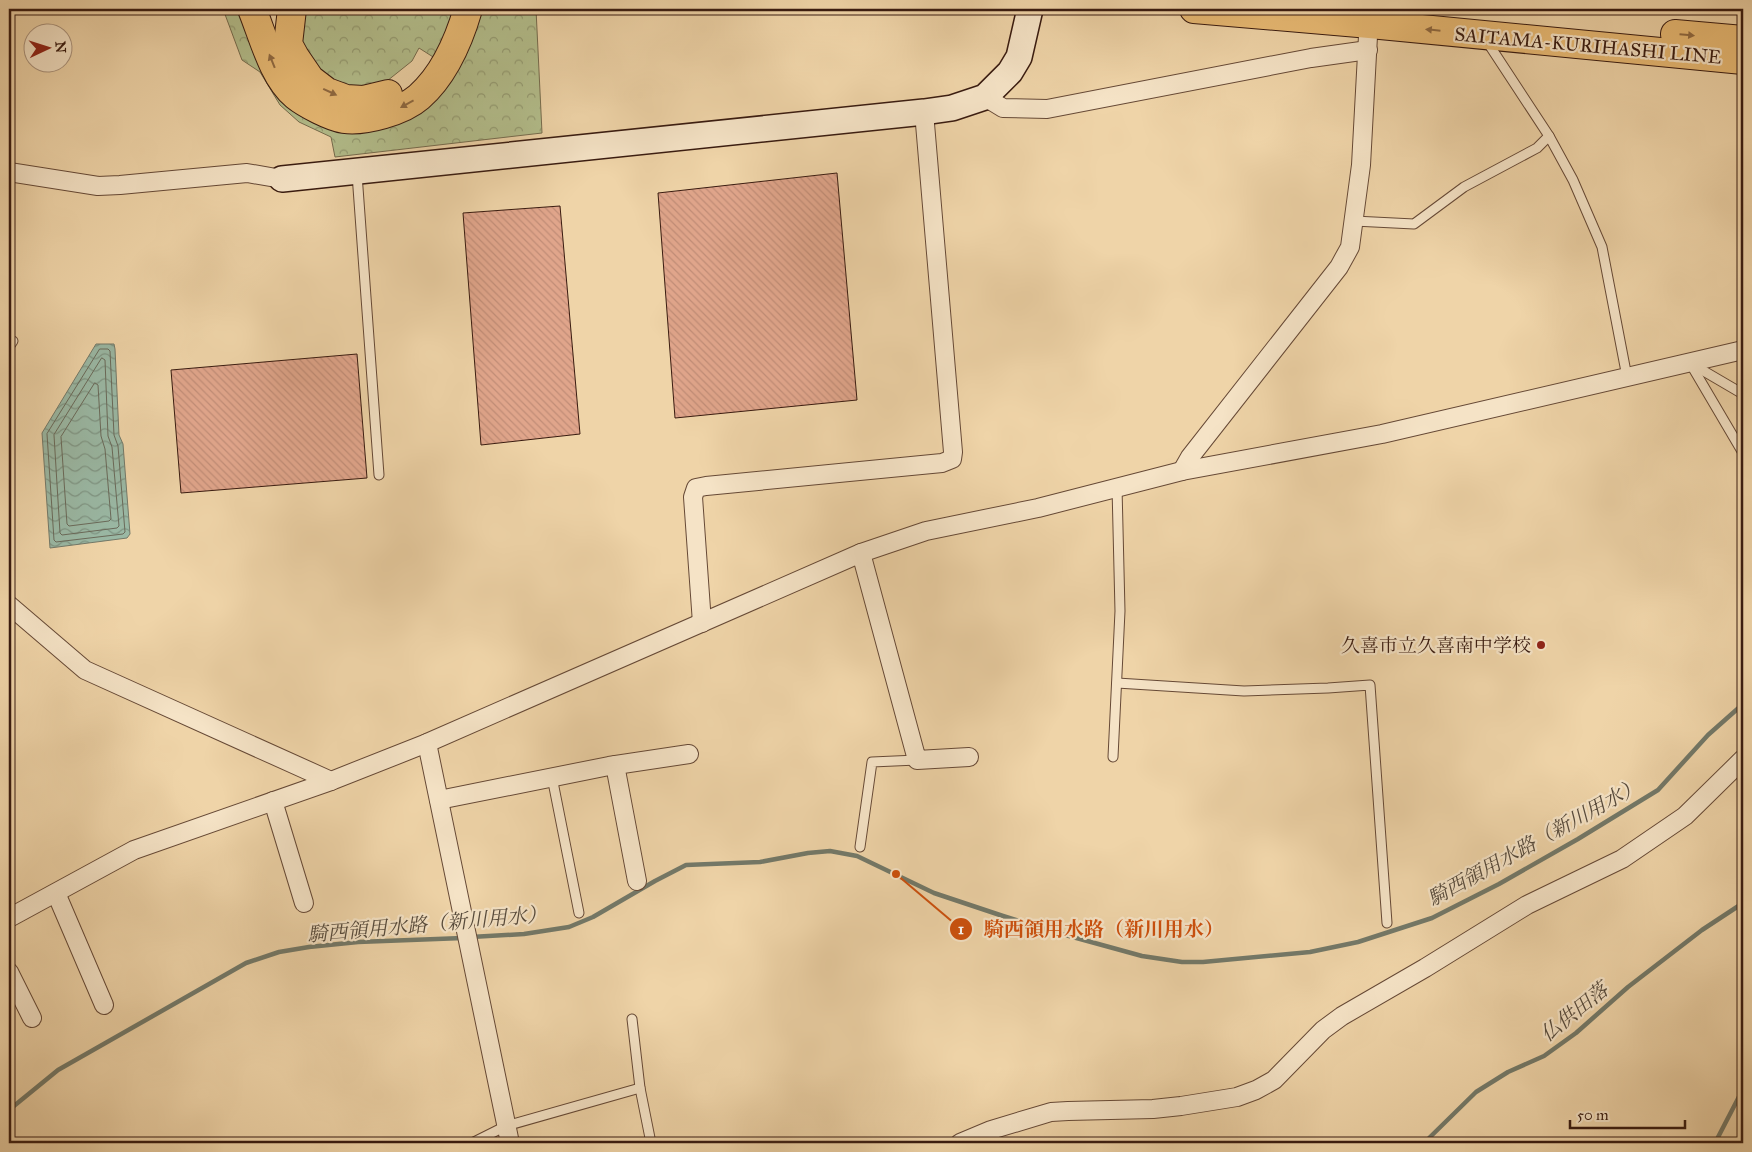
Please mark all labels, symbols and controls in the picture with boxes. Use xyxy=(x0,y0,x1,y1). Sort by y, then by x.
north arrow xyxy=(22,22,72,72)
street label: SAITAMA-KURIHASHI LINE xyxy=(1454,22,1723,69)
one-way arrow xyxy=(1425,26,1441,34)
one-way arrow xyxy=(1679,32,1695,40)
text: N xyxy=(52,41,69,54)
one-way arrow xyxy=(268,53,276,68)
one-way arrow xyxy=(323,88,337,96)
one-way arrow xyxy=(400,100,415,108)
place label: 久喜市立久喜南中学校 xyxy=(1341,634,1531,657)
marker: 久喜市立久喜南中学校 xyxy=(1535,639,1547,651)
water label: 騎西領用水路（新川用水） xyxy=(1423,773,1645,911)
water label: 騎西領用水路（新川用水） xyxy=(306,902,548,946)
callout: 騎西領用水路（新川用水） xyxy=(949,912,1234,947)
text: 騎西領用水路（新川用水） xyxy=(984,917,1224,941)
text: 1 xyxy=(958,920,964,938)
water label: 仏供田落 xyxy=(1535,976,1615,1046)
scale bar xyxy=(1570,1097,1684,1129)
text: 50 m xyxy=(1577,1106,1609,1124)

